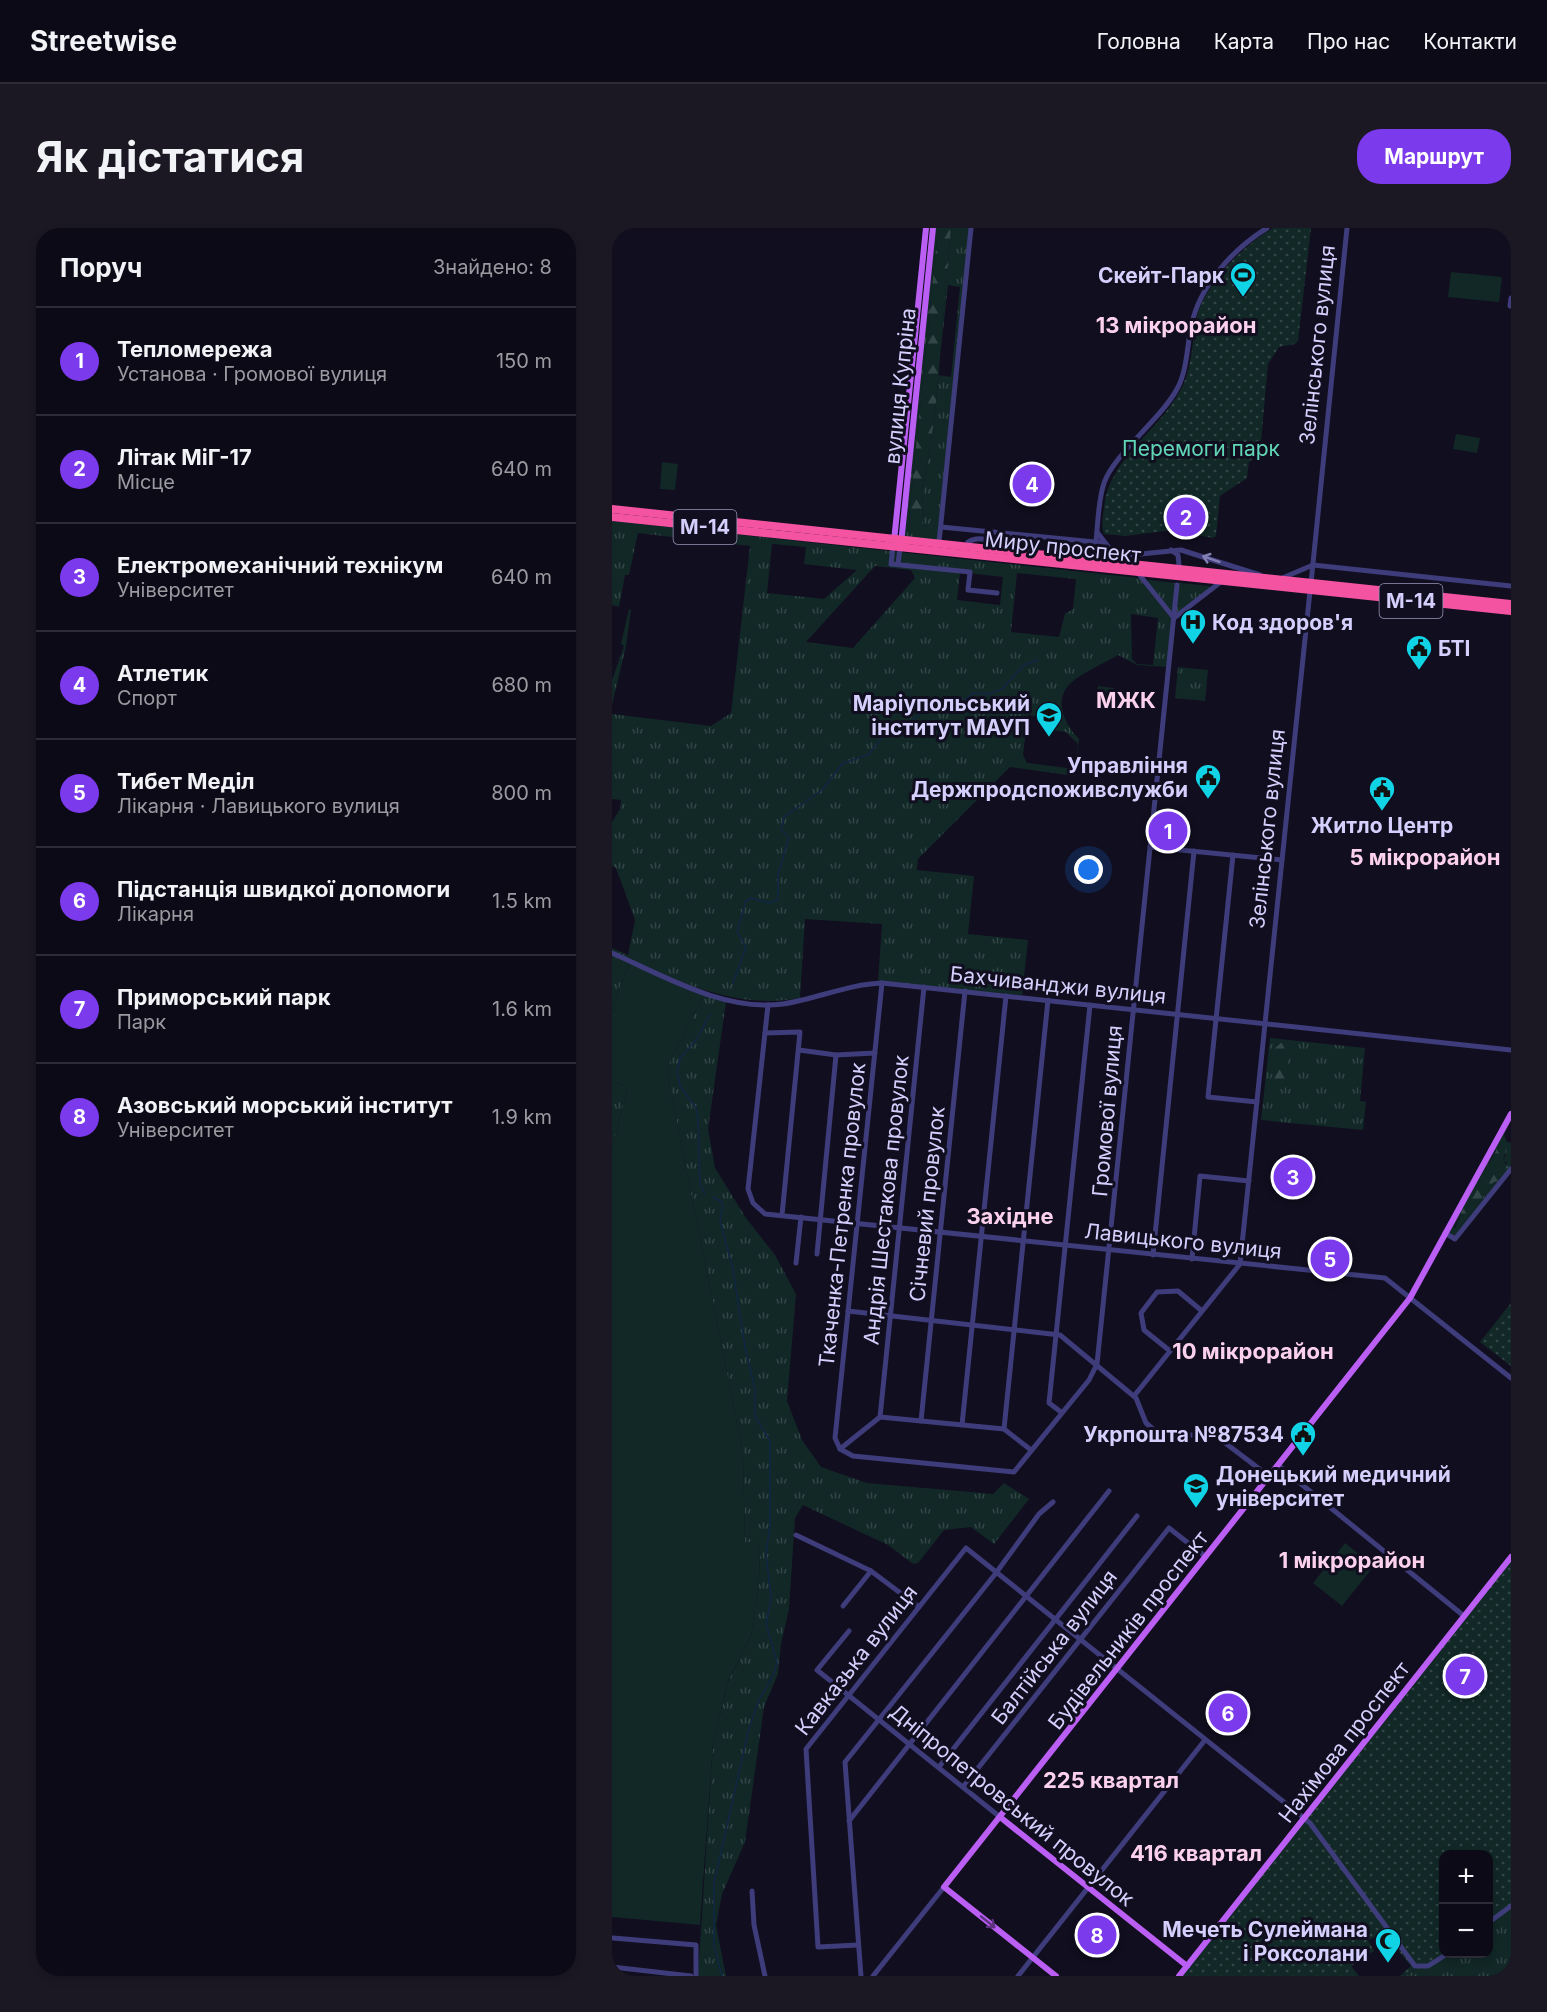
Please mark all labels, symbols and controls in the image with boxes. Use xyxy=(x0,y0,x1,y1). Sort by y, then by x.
text: Streetwise xyxy=(30,24,177,58)
text: Головна xyxy=(1097,29,1181,54)
text: Карта xyxy=(1214,29,1274,54)
text: Про нас xyxy=(1307,29,1390,54)
text: Контакти xyxy=(1423,29,1517,54)
button: Маршрут xyxy=(1357,129,1511,184)
text: Як дістатися xyxy=(36,131,304,182)
street label: Зелінського вулиця xyxy=(1294,244,1340,446)
text: Поруч xyxy=(60,252,142,283)
text: Знайдено: 8 xyxy=(433,255,552,279)
sports icon: Скейт-Парк xyxy=(1228,260,1258,298)
place label: Скейт-Парк xyxy=(1098,263,1225,288)
street label: вулиця Купріна xyxy=(879,307,921,465)
district label: 13 мікрорайон xyxy=(1096,312,1256,338)
text: Тепломережа xyxy=(117,336,273,362)
text: 1 xyxy=(75,349,84,373)
text: 150 m xyxy=(496,349,552,373)
text: Установа · Громової вулиця xyxy=(117,362,387,386)
park label: Перемоги парк xyxy=(1122,436,1281,461)
text: Літак МіГ-17 xyxy=(117,444,252,470)
text: 2 xyxy=(73,457,86,481)
text: 640 m xyxy=(491,457,552,481)
pin: 4 xyxy=(1012,462,1052,506)
text: Місце xyxy=(117,470,175,494)
pin: 2 xyxy=(1166,494,1206,540)
road number: М-14 xyxy=(674,510,736,544)
street label: Миру проспект xyxy=(984,526,1143,568)
text: Електромеханічний технікум xyxy=(117,552,443,578)
one-way arrow xyxy=(1202,552,1221,563)
text: 3 xyxy=(73,565,86,589)
text: 640 m xyxy=(491,565,552,589)
text: Університет xyxy=(117,578,234,602)
road number: М-14 xyxy=(1380,584,1442,618)
hospital icon: Код здоров'я xyxy=(1178,607,1208,645)
place label: Код здоров'я xyxy=(1212,610,1353,635)
public building icon: БТІ xyxy=(1404,633,1434,671)
place label: БТІ xyxy=(1438,636,1470,661)
text: Атлетик xyxy=(117,660,208,686)
text: 4 xyxy=(73,673,86,697)
text: 680 m xyxy=(491,673,552,697)
text: Спорт xyxy=(117,686,177,710)
district label: МЖК xyxy=(1096,687,1156,713)
place label: Маріупольський інститут МАУП xyxy=(853,691,1030,740)
school or university icon: Маріупольський інститут МАУП xyxy=(1034,700,1064,738)
street label: Зелінського вулиця xyxy=(1244,728,1290,930)
place label: Управління Держпродспоживслужби xyxy=(911,753,1188,802)
public building icon: Управління Держпродспоживслужби xyxy=(1193,762,1223,800)
text: Тибет Меділ xyxy=(117,768,255,794)
public building icon: Житло Центр xyxy=(1367,774,1397,812)
text: 5 xyxy=(73,781,86,805)
text: 800 m xyxy=(491,781,552,805)
text: Лікарня · Лавицького вулиця xyxy=(117,794,400,818)
pin: 1 xyxy=(1148,808,1188,854)
place label: Житло Центр xyxy=(1311,813,1453,838)
district label: 5 мікрорайон xyxy=(1349,844,1501,870)
your location xyxy=(1074,855,1103,884)
text: Підстанція швидкої допомоги xyxy=(117,876,450,902)
text: 6 xyxy=(73,889,86,913)
text: 1.5 km xyxy=(492,889,552,913)
text: Лікарня xyxy=(117,902,194,926)
street label: Бахчиванджи вулиця xyxy=(949,961,1167,1009)
text: Приморський парк xyxy=(117,984,331,1010)
text: 7 xyxy=(74,997,85,1021)
text: 1.6 km xyxy=(492,997,552,1021)
text: Парк xyxy=(117,1010,166,1034)
street label: Громової вулиця xyxy=(1087,1024,1127,1198)
street label: Андрія Шестакова провулок xyxy=(858,1053,914,1346)
street label: Ткаченка-Петренка провулок xyxy=(814,1061,871,1369)
text: Азовський морський інститут xyxy=(117,1092,453,1118)
street label: Січневий провулок xyxy=(904,1104,950,1303)
text: 8 xyxy=(73,1105,86,1129)
text: 1.9 km xyxy=(492,1105,552,1129)
text: Університет xyxy=(117,1118,234,1142)
pin: 3 xyxy=(1274,1154,1312,1200)
district label: Західне xyxy=(966,1203,1054,1229)
street label: Лавицького вулиця xyxy=(1083,1218,1283,1264)
pin: 5 xyxy=(1310,1236,1350,1282)
district label: 10 мікрорайон xyxy=(1172,1338,1334,1364)
public building icon: Укрпошта №87534 xyxy=(1288,1419,1318,1457)
place label: Укрпошта №87534 xyxy=(1083,1422,1284,1447)
place label: Донецький медичний університет xyxy=(1216,1462,1451,1511)
school or university icon: Донецький медичний університет xyxy=(1181,1471,1211,1509)
street label: Будівельників проспект xyxy=(1043,1526,1213,1734)
district label: 1 мікрорайон xyxy=(1279,1547,1425,1573)
street label: Балтійська вулиця xyxy=(986,1565,1122,1729)
street label: Кавказька вулиця xyxy=(790,1580,922,1740)
pin: 7 xyxy=(1446,1654,1484,1698)
street label: Нахімова проспект xyxy=(1273,1656,1415,1828)
pin: 6 xyxy=(1208,1690,1248,1736)
street label: Дніпропетровський провулок xyxy=(885,1699,1140,1912)
district label: 225 квартал xyxy=(1043,1767,1179,1793)
district label: 416 квартал xyxy=(1130,1840,1262,1866)
map controls xyxy=(1439,1850,1493,1958)
button: + xyxy=(1439,1850,1493,1904)
button: − xyxy=(1439,1904,1493,1958)
pin: 8 xyxy=(1078,1912,1116,1958)
one-way arrow xyxy=(980,1916,996,1929)
place label: Мечеть Сулеймана і Роксолани xyxy=(1162,1917,1368,1966)
mosque icon: Мечеть Сулеймана і Роксолани xyxy=(1373,1926,1403,1964)

